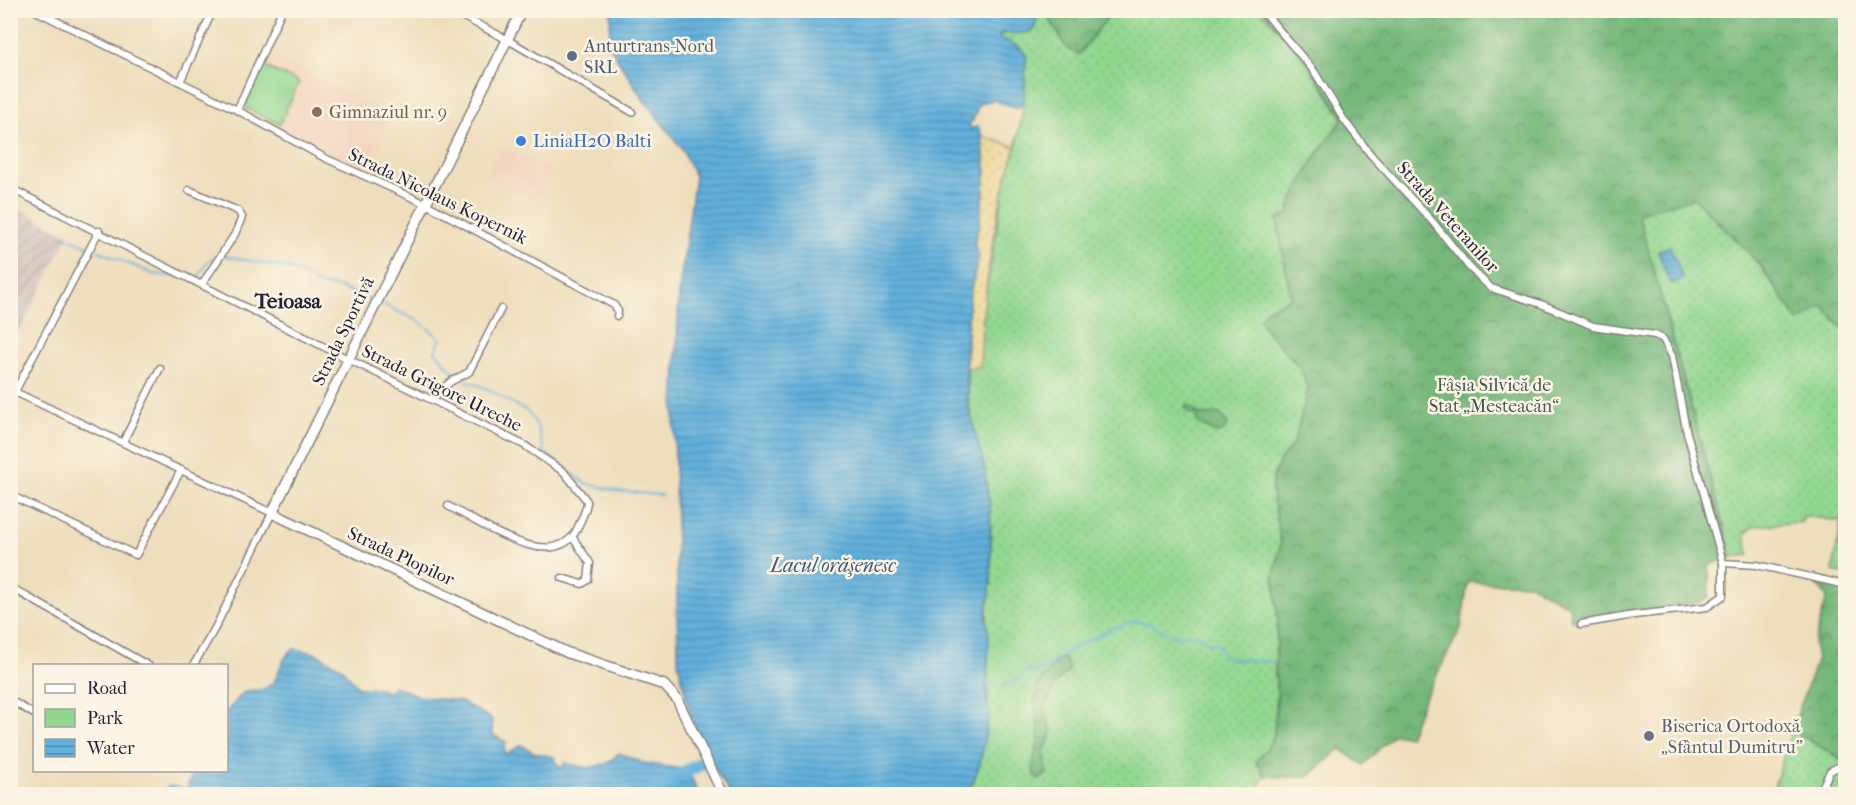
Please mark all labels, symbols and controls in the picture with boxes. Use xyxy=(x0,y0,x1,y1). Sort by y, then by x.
place label: Anturtrans-Nord SRL xyxy=(583,36,714,78)
marker: Anturtrans-Nord SRL xyxy=(565,49,579,63)
place label: Gimnaziul nr. 9 xyxy=(329,102,447,123)
marker: Gimnaziul nr. 9 xyxy=(310,105,324,119)
place label: LiniaH2O Balti xyxy=(533,131,652,152)
marker: LiniaH2O Balti xyxy=(514,134,528,148)
street label: Strada Nicolaus Kopernik xyxy=(345,144,531,249)
street label: Strada Veteranilor xyxy=(1392,158,1503,277)
street label: Strada Sportivă xyxy=(308,273,379,389)
district label: Teioasa xyxy=(254,289,323,313)
street label: Strada Grigore Ureche xyxy=(358,341,525,436)
park label: Fâșia Silvică de Stat „Mesteacăn“ xyxy=(1429,375,1559,417)
street label: Strada Plopilor xyxy=(344,523,458,590)
water label: Lacul orăşenesc xyxy=(768,554,896,577)
legend xyxy=(33,664,228,772)
text: Road xyxy=(87,678,127,699)
text: Park xyxy=(87,708,124,729)
place label: Biserica Ortodoxă „Sfântul Dumitru” xyxy=(1661,716,1803,758)
marker: Biserica Ortodoxă „Sfântul Dumitru” xyxy=(1642,729,1656,743)
text: Water xyxy=(86,738,135,759)

